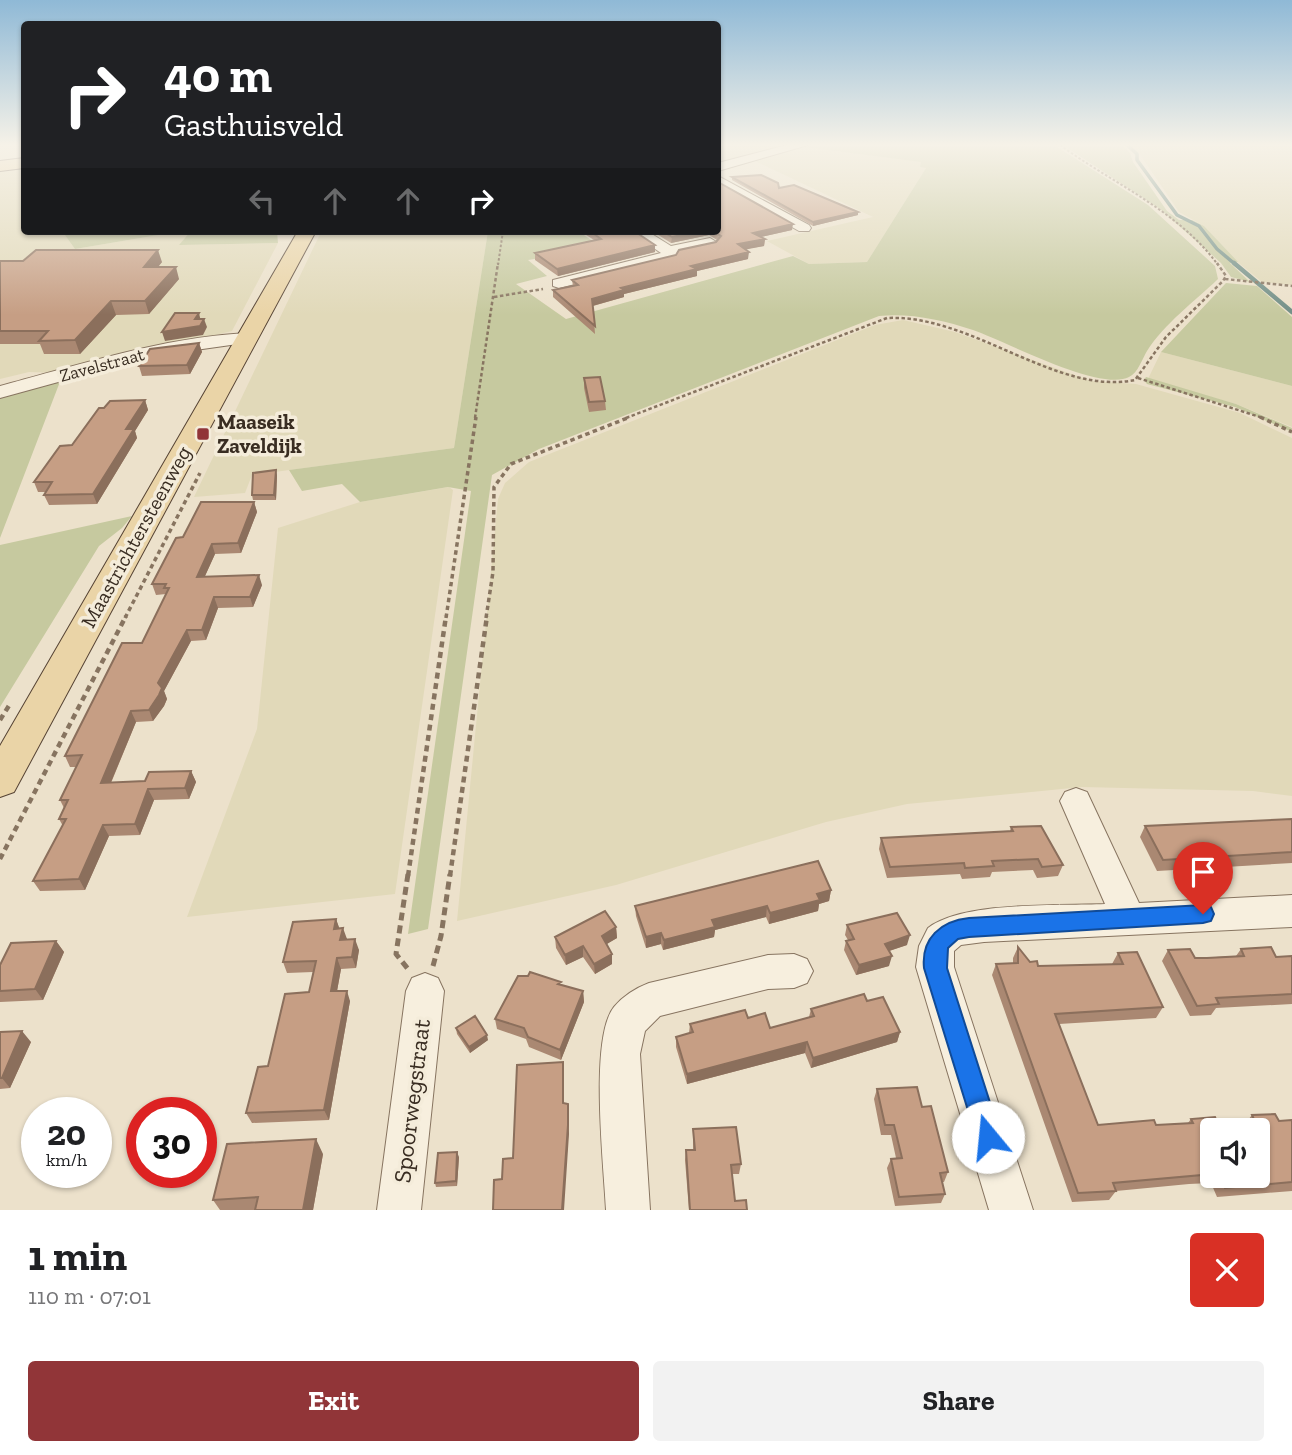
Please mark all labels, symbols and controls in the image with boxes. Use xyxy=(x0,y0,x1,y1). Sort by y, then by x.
text: 40 m xyxy=(164,46,272,105)
icon: right xyxy=(49,49,140,140)
text: Gasthuisveld xyxy=(164,106,343,144)
icon: left xyxy=(243,182,281,220)
icon: ahead xyxy=(316,182,354,220)
icon: ahead xyxy=(389,182,427,220)
icon: right xyxy=(462,182,500,220)
street label: Zavelstraat xyxy=(57,343,147,387)
place label: Maaseik Zaveldijk xyxy=(217,409,302,458)
marker: Maaseik Zaveldijk xyxy=(195,426,211,442)
street label: Maastrichtersteenweg xyxy=(75,441,196,632)
pin xyxy=(1173,842,1233,914)
icon: arrive xyxy=(1184,853,1222,891)
street label: Spoorwegstraat xyxy=(387,1017,436,1185)
speed limit sign: 30 xyxy=(126,1097,217,1188)
position arrow xyxy=(951,1100,1025,1174)
text: 20 xyxy=(47,1112,86,1154)
map controls xyxy=(1200,1118,1270,1188)
button: sound xyxy=(1200,1118,1270,1188)
text: km/h xyxy=(46,1149,87,1171)
text: 1 min xyxy=(28,1230,127,1281)
button: close xyxy=(1190,1233,1264,1307)
text: 110 m · 07:01 xyxy=(28,1282,151,1310)
button: Exit xyxy=(28,1361,639,1441)
button: Share xyxy=(653,1361,1264,1441)

